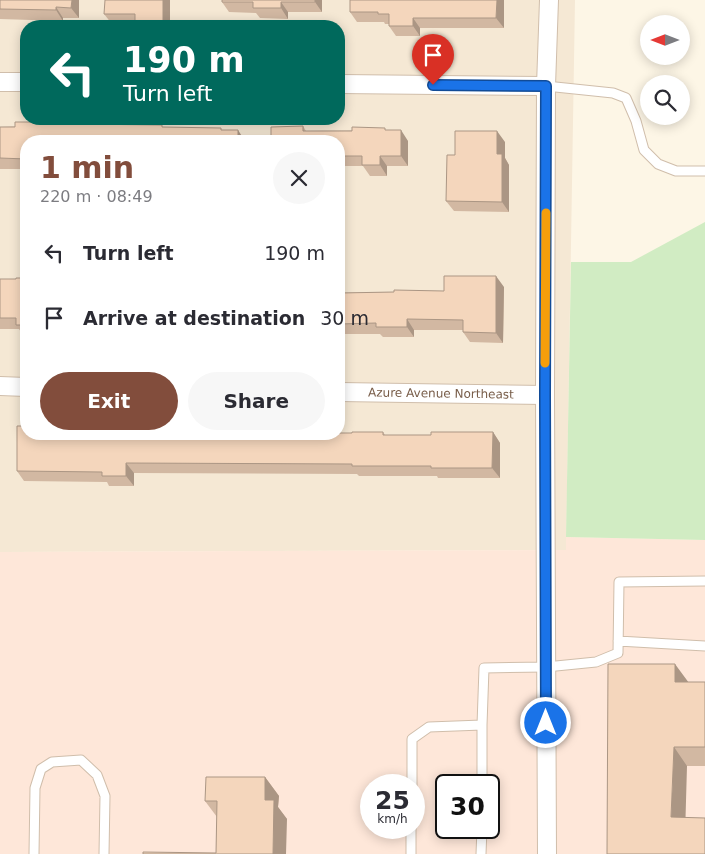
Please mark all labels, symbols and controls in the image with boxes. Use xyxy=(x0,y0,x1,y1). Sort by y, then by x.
north arrow xyxy=(640,15,690,65)
map controls xyxy=(640,15,690,125)
pin xyxy=(412,34,454,85)
icon: left xyxy=(40,40,105,105)
text: 190 m xyxy=(123,40,245,80)
icon: arrive xyxy=(419,41,447,69)
button: search xyxy=(640,75,690,125)
text: Turn left xyxy=(123,81,212,106)
text: 1 min xyxy=(40,150,134,185)
button: close xyxy=(273,152,325,204)
text: 220 m · 08:49 xyxy=(40,187,153,206)
icon: left xyxy=(40,239,68,267)
text: Turn left xyxy=(83,242,174,264)
text: 190 m xyxy=(264,242,325,264)
icon: arrive xyxy=(40,304,68,332)
text: Arrive at destination xyxy=(83,307,305,329)
text: 30 m xyxy=(320,307,369,329)
button: Exit xyxy=(40,372,178,430)
button: Share xyxy=(188,372,325,430)
street label: Azure Avenue Northeast xyxy=(368,385,514,402)
position arrow xyxy=(519,696,571,748)
speed limit sign: 30 xyxy=(435,774,500,839)
text: 25 xyxy=(375,786,410,815)
text: km/h xyxy=(377,812,408,826)

